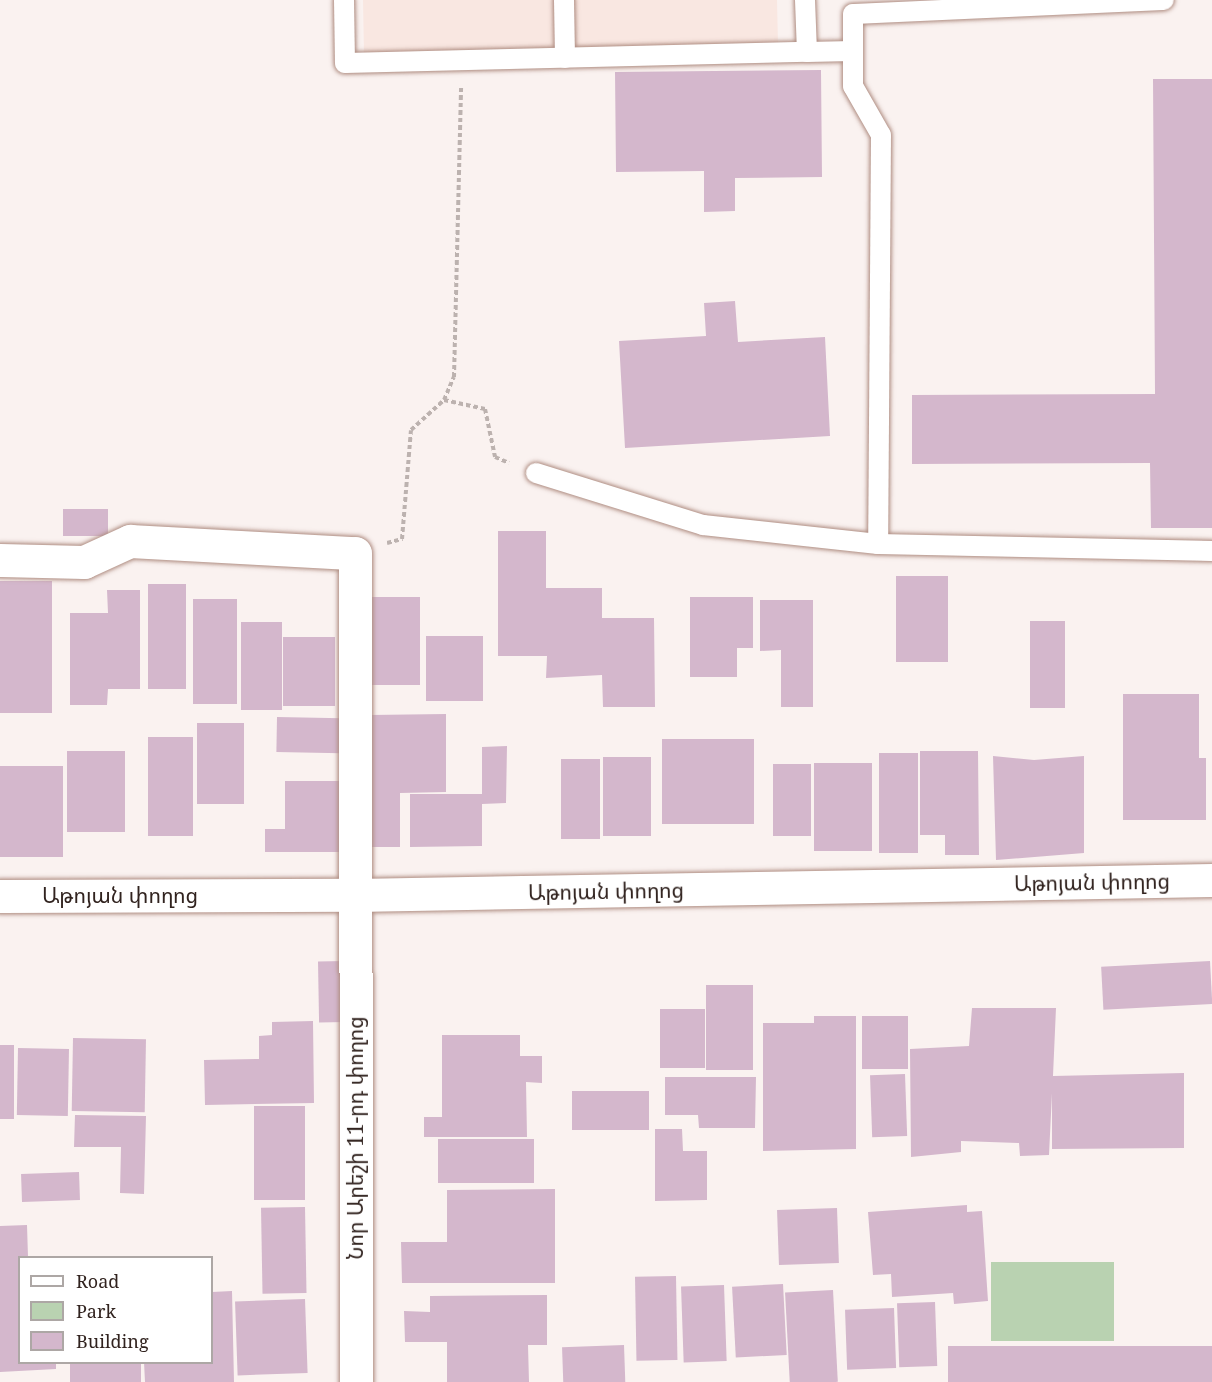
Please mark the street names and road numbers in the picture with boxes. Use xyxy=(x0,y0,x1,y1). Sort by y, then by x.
street label: Աթոյան փողոց xyxy=(1014,868,1170,896)
street label: Աթոյան փողոց xyxy=(528,877,684,905)
street label: Աթոյան փողոց xyxy=(42,882,198,908)
street label: Նոր Արեշի 11-րդ փողոց xyxy=(342,1016,368,1260)

